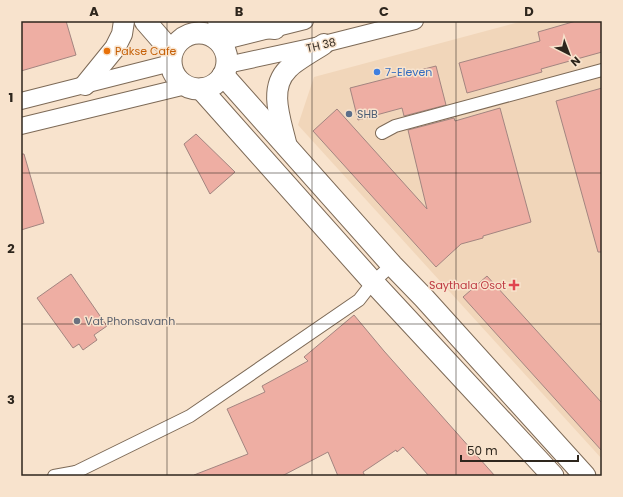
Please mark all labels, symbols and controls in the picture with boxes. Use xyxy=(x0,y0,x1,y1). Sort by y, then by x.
text: A xyxy=(89,2,99,21)
text: B xyxy=(235,2,244,21)
text: C xyxy=(379,2,389,21)
text: D xyxy=(524,2,534,21)
street label: TH 38 xyxy=(305,34,337,56)
north arrow xyxy=(549,34,589,74)
place label: Pakse Cafe xyxy=(115,43,177,59)
marker: Pakse Cafe xyxy=(102,46,112,56)
text: N xyxy=(567,53,584,70)
place label: 7-Eleven xyxy=(385,64,432,80)
marker: 7-Eleven xyxy=(372,67,382,77)
text: 1 xyxy=(9,88,13,107)
place label: SHB xyxy=(357,106,378,122)
marker: SHB xyxy=(344,109,354,119)
text: 2 xyxy=(7,239,15,258)
place label: Saythala Osot xyxy=(429,277,506,293)
marker: Saythala Osot xyxy=(509,280,519,290)
place label: Vat Phonsavanh xyxy=(85,313,175,329)
marker: Vat Phonsavanh xyxy=(72,316,82,326)
text: 3 xyxy=(7,390,15,409)
scale bar xyxy=(461,437,578,463)
text: 50 m xyxy=(467,442,498,459)

